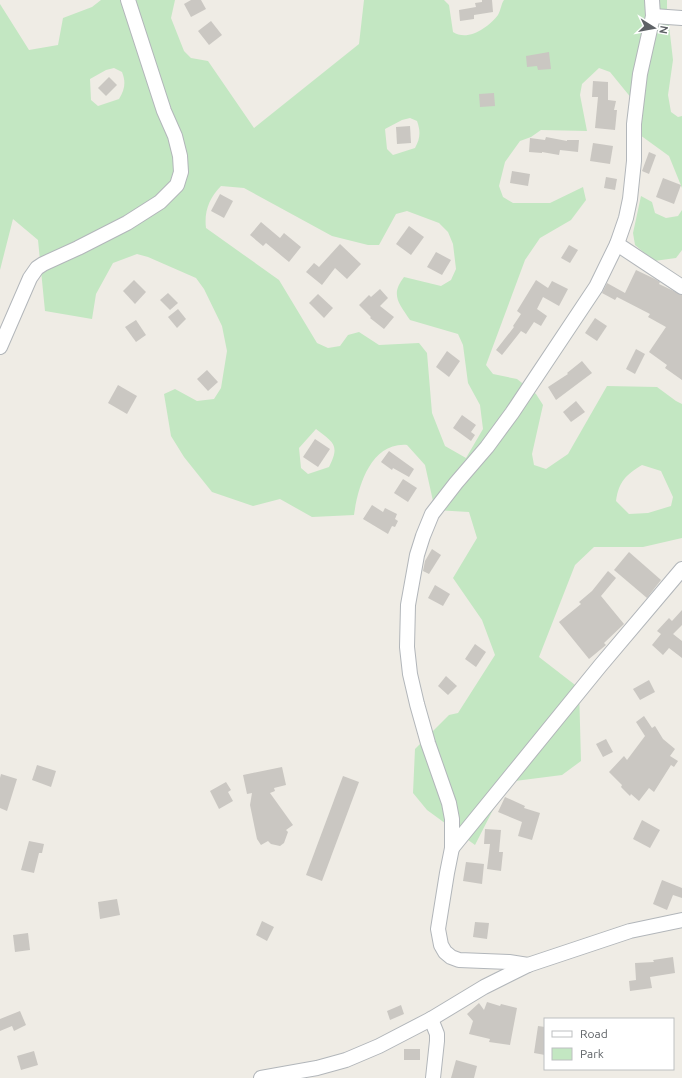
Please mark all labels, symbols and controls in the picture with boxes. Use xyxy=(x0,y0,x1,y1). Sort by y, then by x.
north arrow xyxy=(634,8,674,48)
text: N xyxy=(657,25,670,35)
legend xyxy=(544,1018,674,1070)
text: Road xyxy=(580,1027,608,1040)
text: Park xyxy=(580,1047,604,1060)

